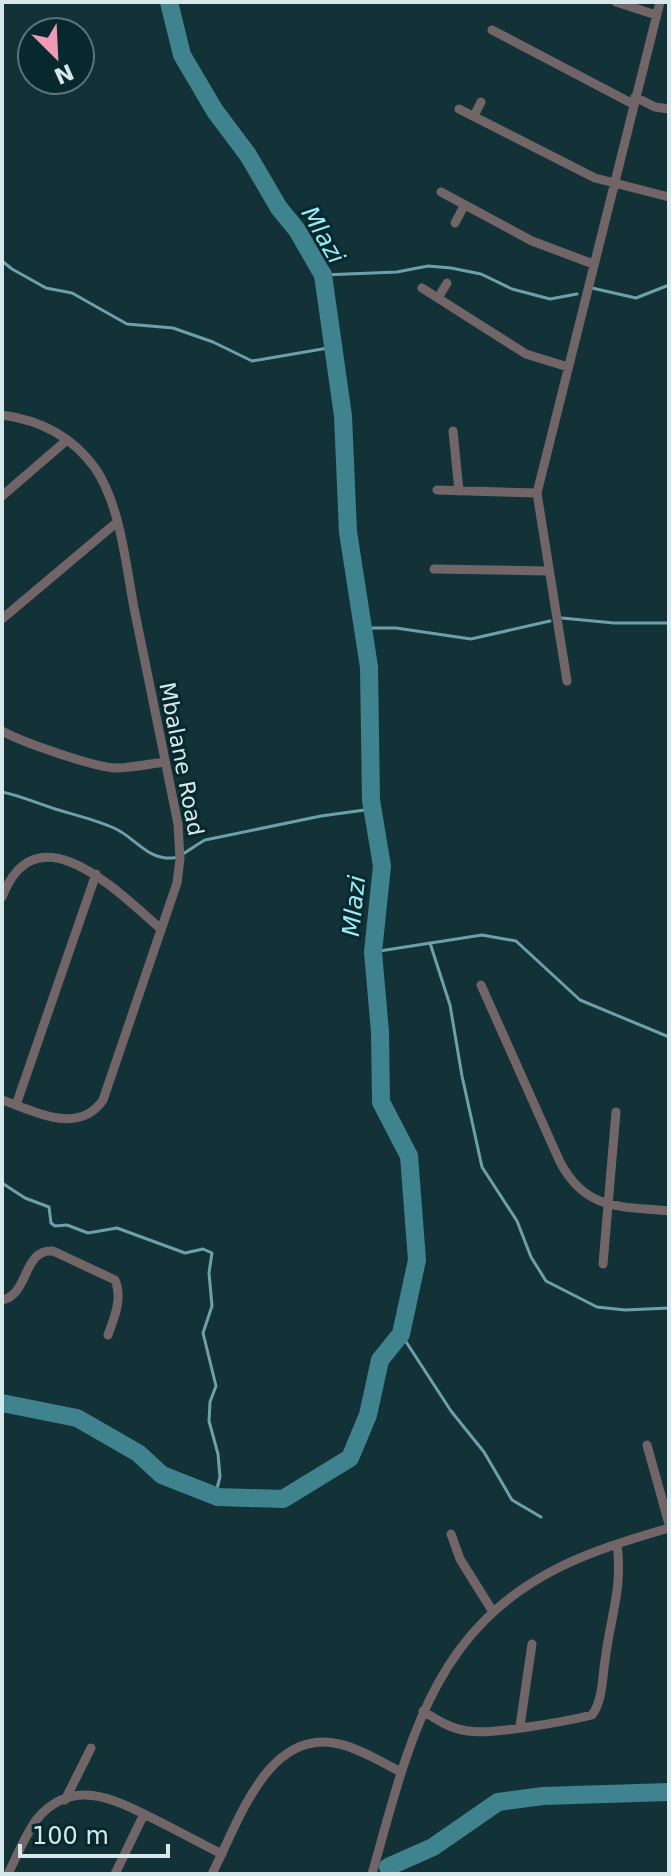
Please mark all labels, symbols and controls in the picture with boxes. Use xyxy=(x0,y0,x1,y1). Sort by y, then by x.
north arrow xyxy=(16,16,96,96)
text: N xyxy=(50,59,77,89)
water label: Mlazi xyxy=(296,201,351,269)
street label: Mbalane Road xyxy=(154,680,209,838)
water label: Mlazi xyxy=(337,874,371,938)
scale bar xyxy=(20,1808,168,1858)
text: 100 m xyxy=(32,1822,109,1850)

